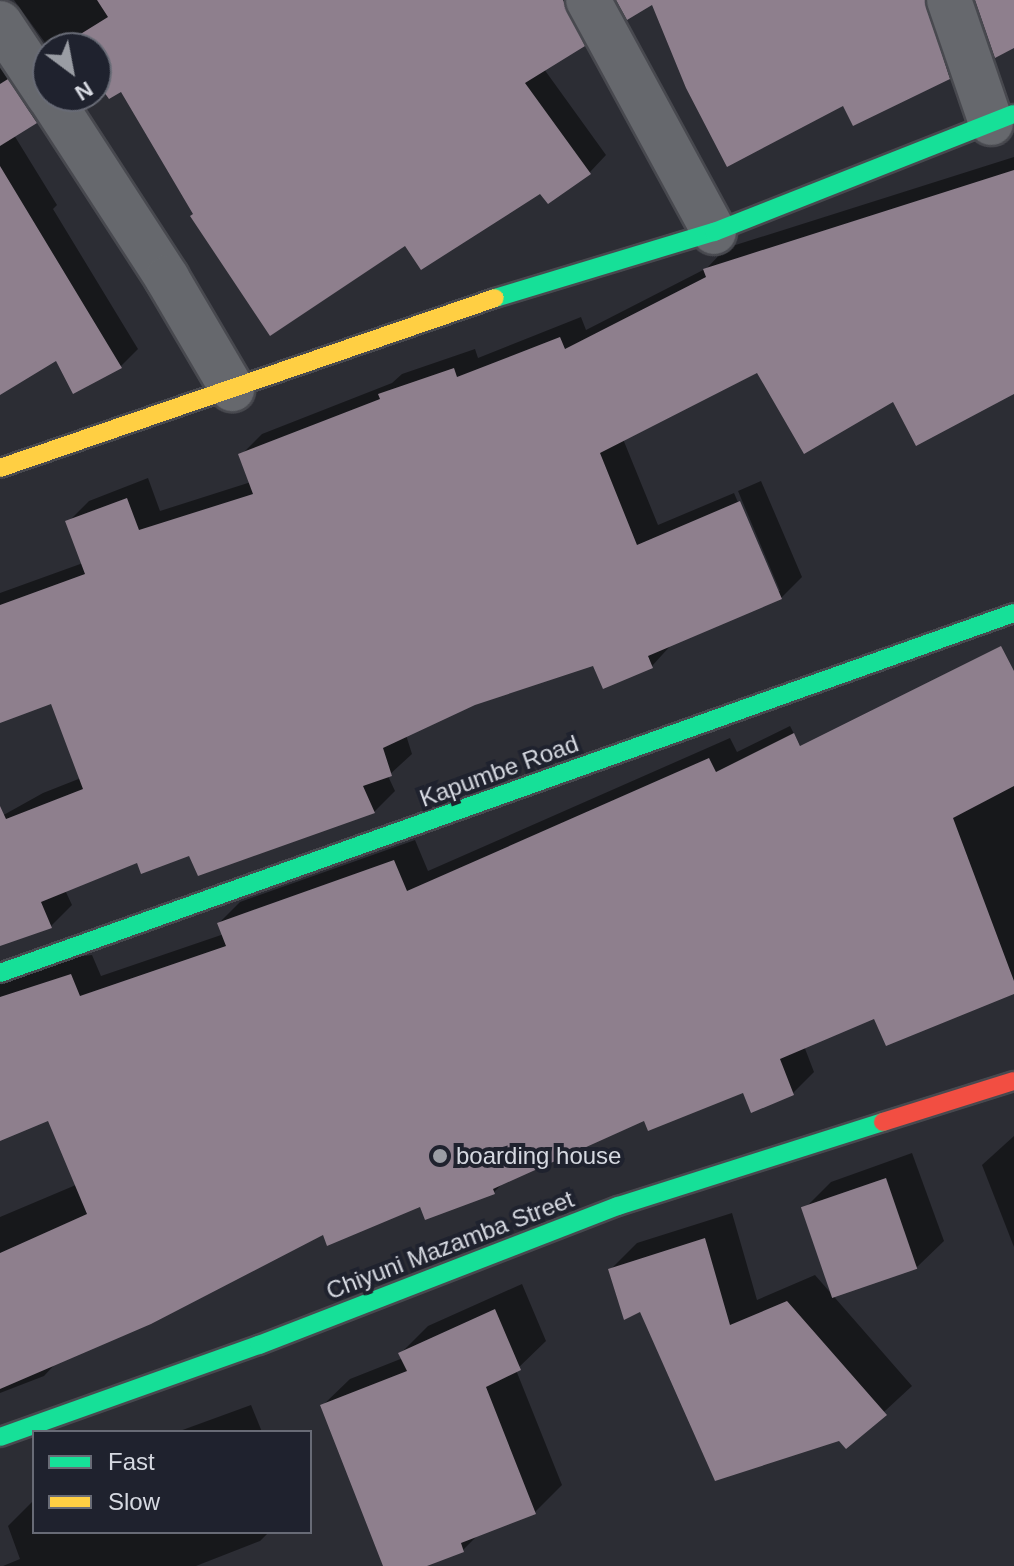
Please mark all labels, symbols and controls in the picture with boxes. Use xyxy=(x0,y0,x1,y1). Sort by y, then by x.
north arrow xyxy=(32,32,112,112)
text: N xyxy=(71,76,97,106)
street label: Kapumbe Road xyxy=(416,729,582,813)
place label: boarding house xyxy=(456,1142,621,1170)
marker: boarding house xyxy=(431,1147,449,1165)
street label: Chiyuni Mazamba Street xyxy=(322,1184,578,1306)
legend xyxy=(32,1430,312,1534)
text: Fast xyxy=(108,1448,155,1475)
text: Slow xyxy=(108,1488,160,1515)

